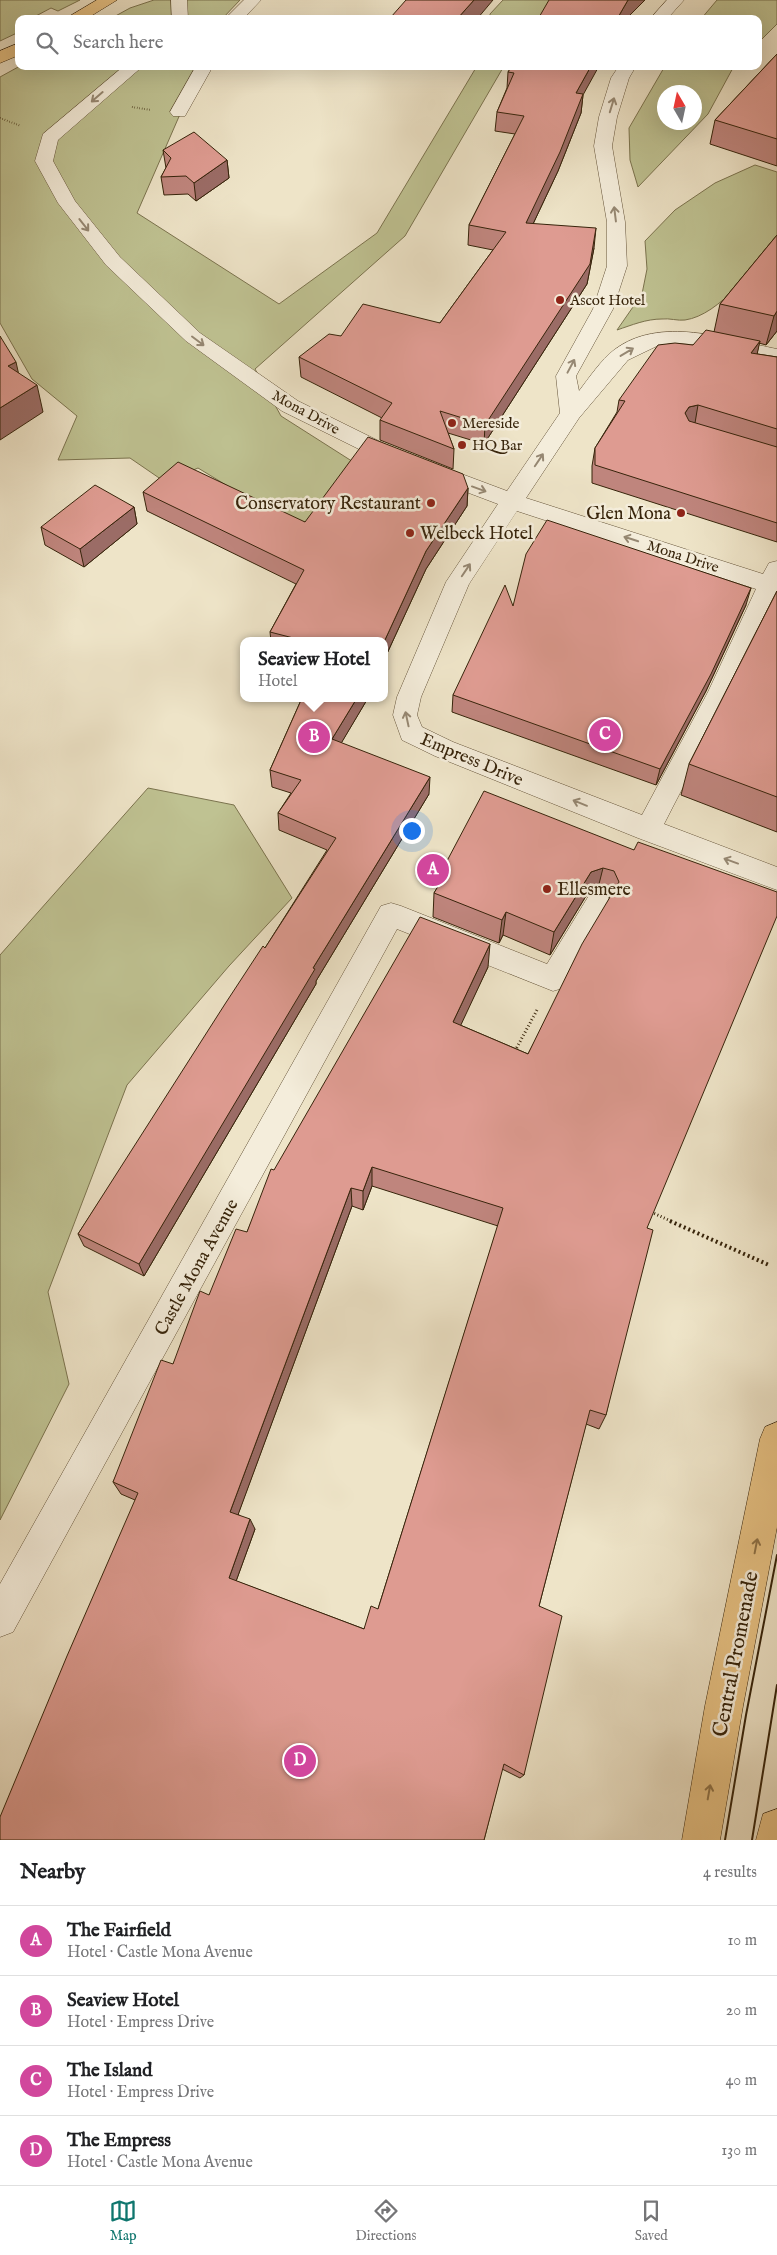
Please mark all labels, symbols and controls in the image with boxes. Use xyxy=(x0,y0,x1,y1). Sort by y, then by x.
search box xyxy=(15,15,762,70)
icon: search xyxy=(33,29,61,57)
text: Search here xyxy=(73,31,164,55)
north arrow xyxy=(657,85,702,130)
one-way arrow xyxy=(90,91,103,102)
one-way arrow xyxy=(608,98,617,113)
one-way arrow xyxy=(610,207,620,223)
one-way arrow xyxy=(79,218,90,231)
place label: Ascot Hotel xyxy=(569,291,646,310)
marker: Ascot Hotel xyxy=(554,294,566,306)
one-way arrow xyxy=(191,335,204,346)
one-way arrow xyxy=(620,346,634,357)
one-way arrow xyxy=(567,360,577,374)
street label: Mona Drive xyxy=(268,386,343,439)
place label: Mereside xyxy=(462,414,519,433)
marker: Mereside xyxy=(446,417,458,429)
place label: HQ Bar xyxy=(472,436,523,455)
marker: HQ Bar xyxy=(456,439,468,451)
one-way arrow xyxy=(534,454,544,468)
one-way arrow xyxy=(471,485,487,494)
place label: Conservatory Restaurant xyxy=(235,493,421,516)
marker: Conservatory Restaurant xyxy=(425,497,437,509)
place label: Glen Mona xyxy=(586,503,671,526)
marker: Glen Mona xyxy=(675,507,687,519)
place label: Welbeck Hotel xyxy=(420,523,533,546)
marker: Welbeck Hotel xyxy=(404,527,416,539)
one-way arrow xyxy=(623,534,639,544)
street label: Mona Drive xyxy=(644,536,721,577)
one-way arrow xyxy=(460,563,471,577)
popup xyxy=(240,637,388,702)
text: Seaview Hotel xyxy=(258,648,370,672)
text: Hotel xyxy=(258,672,297,692)
one-way arrow xyxy=(402,712,412,728)
pin: C xyxy=(589,716,621,754)
pin: B xyxy=(298,718,330,756)
street label: Empress Drive xyxy=(417,728,526,792)
one-way arrow xyxy=(572,798,587,807)
your location xyxy=(399,818,425,844)
pin: A xyxy=(417,851,449,889)
one-way arrow xyxy=(724,856,739,865)
place label: Ellesmere xyxy=(557,879,631,902)
marker: Ellesmere xyxy=(541,883,553,895)
street label: Castle Mona Avenue xyxy=(150,1195,244,1340)
one-way arrow xyxy=(751,1539,761,1555)
street label: Central Promenade xyxy=(707,1569,766,1739)
pin: D xyxy=(284,1742,316,1780)
one-way arrow xyxy=(705,1784,715,1800)
text: Nearby xyxy=(20,1859,85,1886)
text: 4 results xyxy=(703,1863,757,1883)
text: The Fairfield xyxy=(67,1919,171,1943)
text: A xyxy=(31,1931,41,1951)
text: 10 m xyxy=(727,1931,757,1951)
text: Hotel · Castle Mona Avenue xyxy=(67,1943,253,1963)
text: Seaview Hotel xyxy=(67,1989,179,2013)
text: B xyxy=(31,2001,41,2021)
text: 20 m xyxy=(726,2001,757,2021)
text: Hotel · Empress Drive xyxy=(67,2013,214,2033)
text: The Island xyxy=(67,2059,152,2083)
text: C xyxy=(30,2071,42,2091)
text: 40 m xyxy=(725,2071,757,2091)
text: Hotel · Empress Drive xyxy=(67,2083,214,2103)
text: The Empress xyxy=(67,2129,171,2153)
text: D xyxy=(30,2141,42,2161)
text: 130 m xyxy=(721,2141,757,2161)
text: Hotel · Castle Mona Avenue xyxy=(67,2153,253,2173)
tab: Map xyxy=(109,2197,137,2245)
tab: Directions xyxy=(355,2197,416,2245)
tab: Saved xyxy=(635,2197,668,2245)

